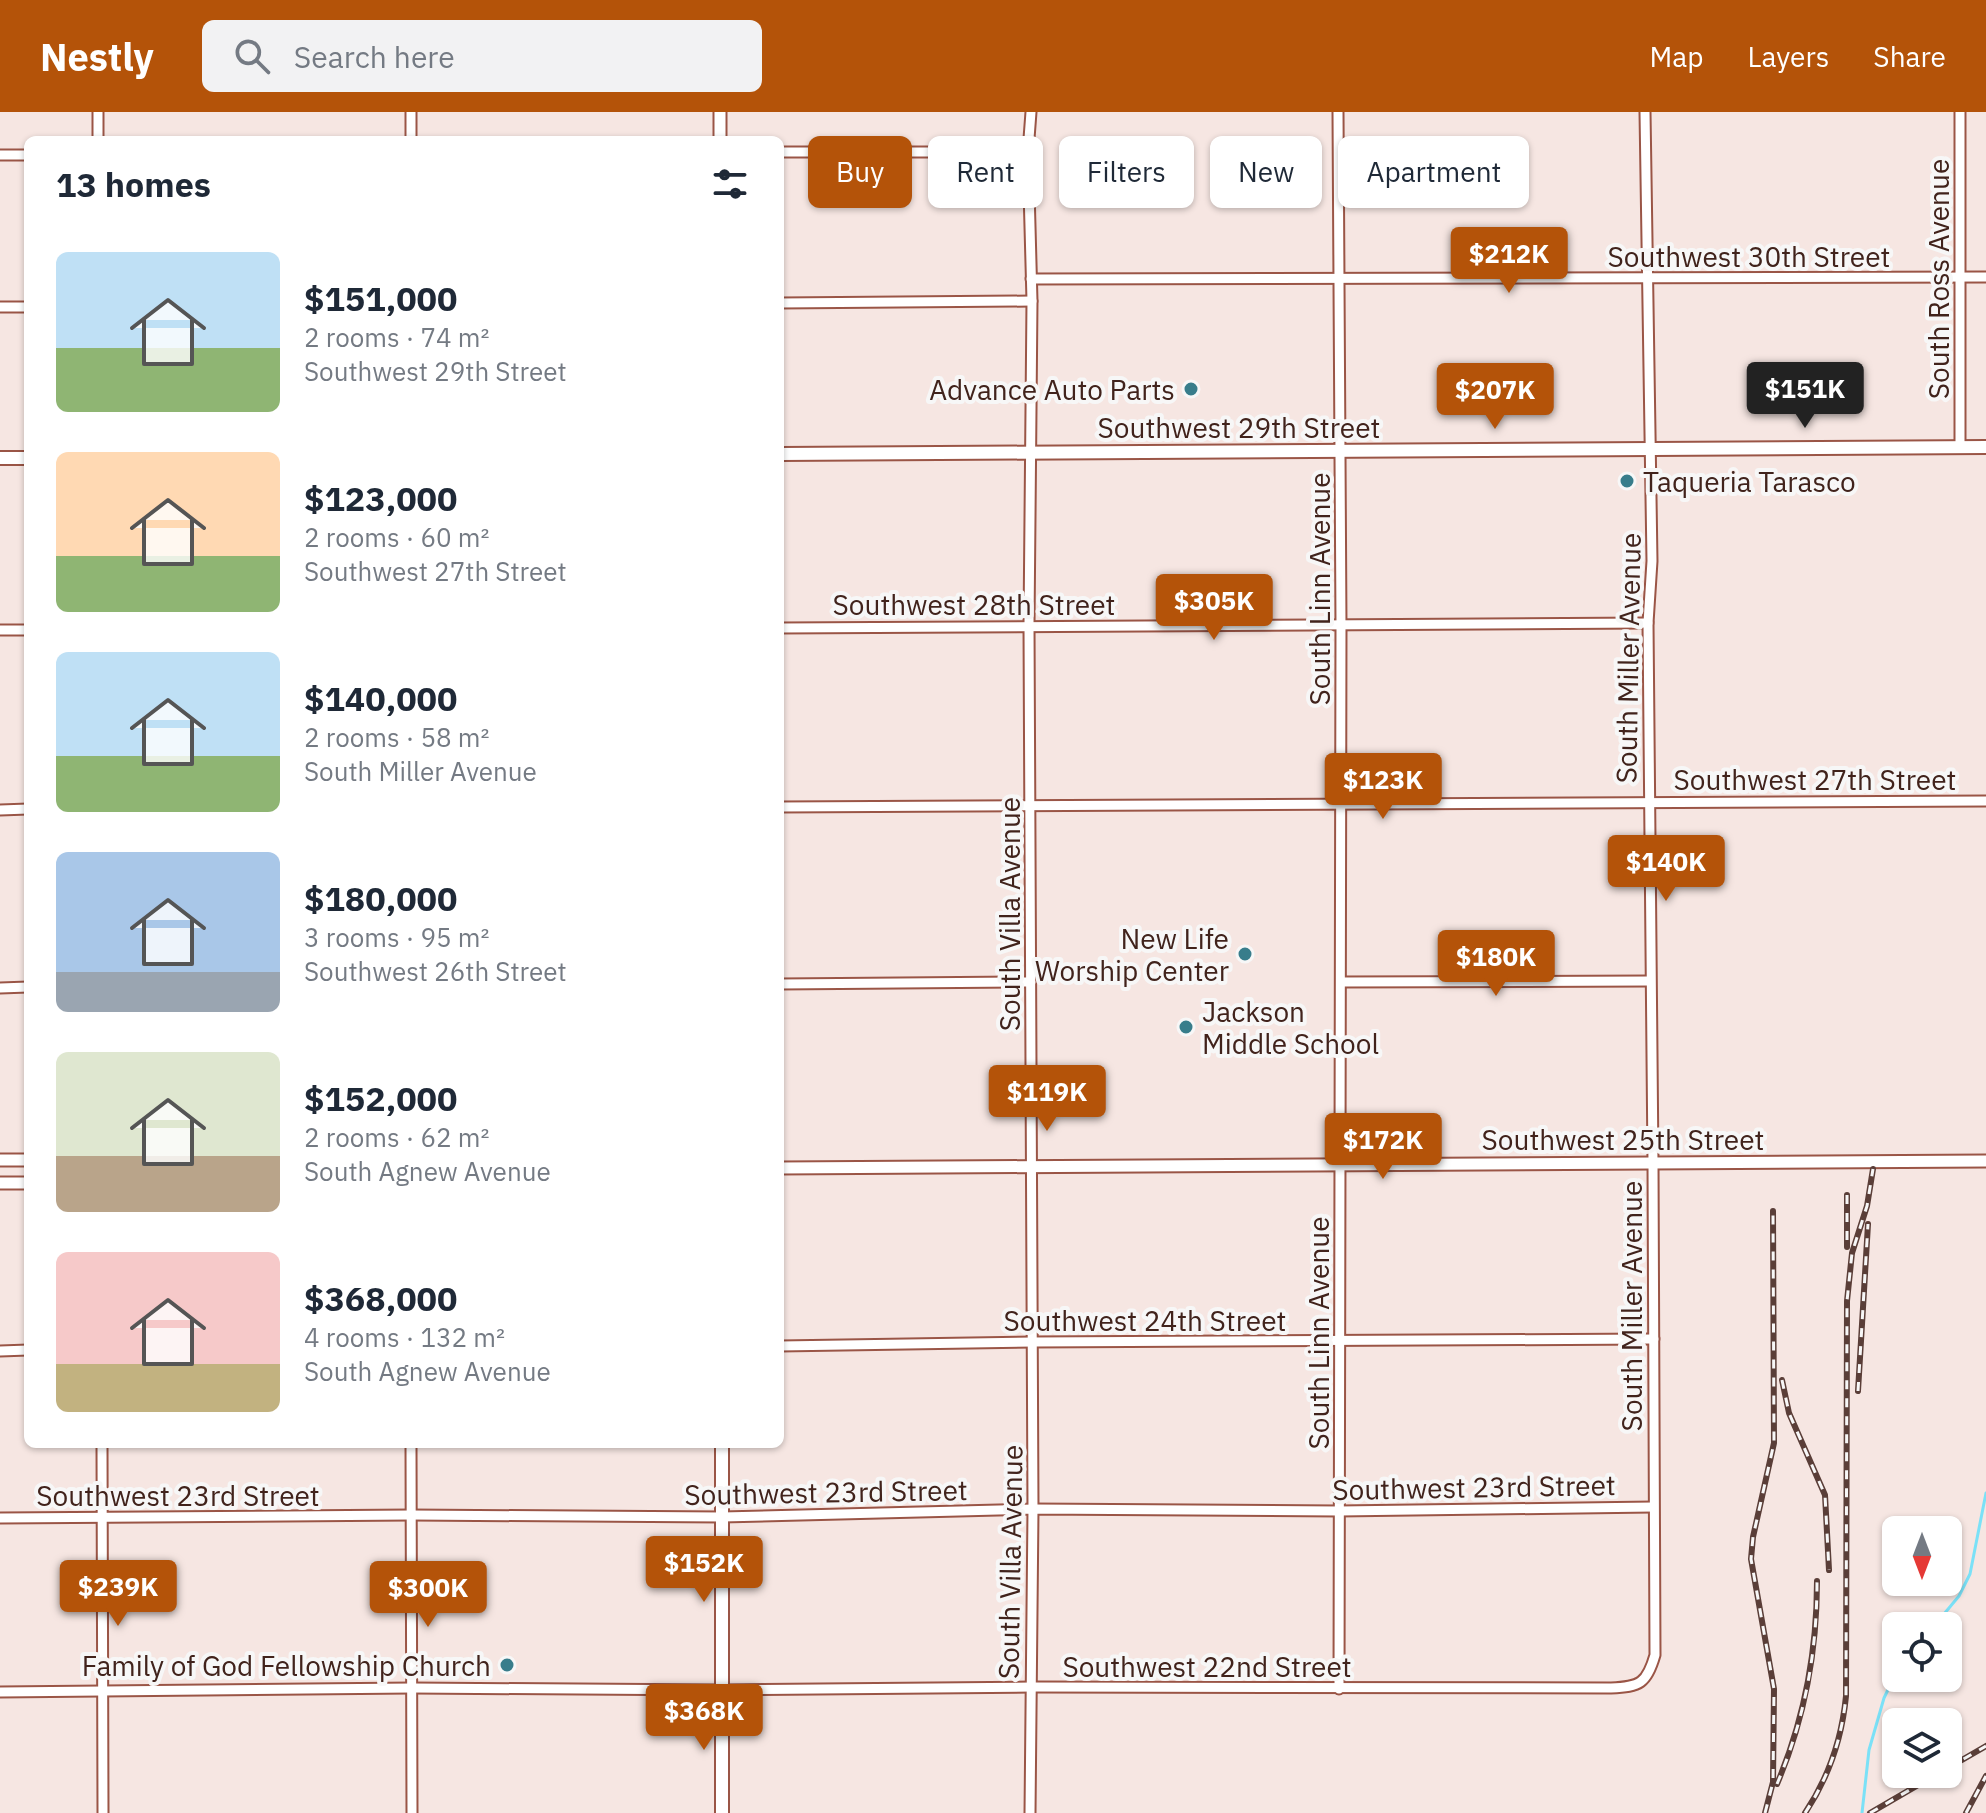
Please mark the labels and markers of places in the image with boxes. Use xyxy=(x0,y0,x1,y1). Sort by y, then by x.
pin: $212K xyxy=(1453,227,1565,295)
pin: $151K xyxy=(1749,362,1861,430)
pin: $207K xyxy=(1439,363,1551,431)
place label: Advance Auto Parts xyxy=(929,371,1175,408)
marker: Advance Auto Parts xyxy=(1182,380,1200,398)
place label: Taqueria Tarasco xyxy=(1643,463,1856,500)
marker: Taqueria Tarasco xyxy=(1618,472,1636,490)
pin: $305K xyxy=(1158,574,1270,642)
pin: $123K xyxy=(1327,753,1439,821)
pin: $140K xyxy=(1610,835,1722,903)
place label: New Life Worship Center xyxy=(1035,920,1229,989)
pin: $180K xyxy=(1440,930,1552,998)
marker: New Life Worship Center xyxy=(1236,945,1254,963)
place label: Jackson Middle School xyxy=(1202,993,1379,1062)
marker: Jackson Middle School xyxy=(1177,1018,1195,1036)
pin: $119K xyxy=(991,1065,1103,1133)
pin: $172K xyxy=(1327,1113,1439,1181)
pin: $152K xyxy=(648,1536,760,1604)
pin: $239K xyxy=(62,1560,174,1628)
pin: $300K xyxy=(372,1561,484,1629)
place label: Family of God Fellowship Church xyxy=(82,1647,491,1684)
marker: Family of God Fellowship Church xyxy=(498,1656,516,1674)
pin: $368K xyxy=(648,1684,760,1752)

